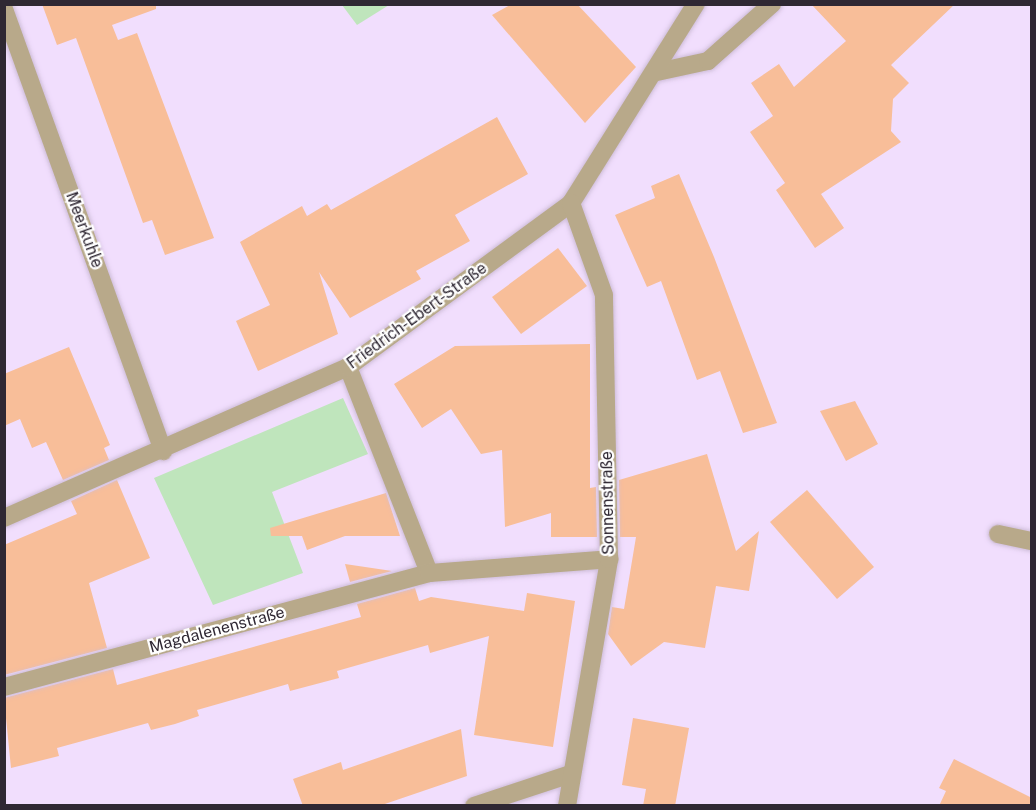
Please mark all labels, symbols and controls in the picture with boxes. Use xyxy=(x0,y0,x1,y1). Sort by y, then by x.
street label: Meerkuhle xyxy=(61,189,107,271)
street label: Friedrich-Ebert-Straße xyxy=(343,259,491,373)
street label: Sonnenstraße xyxy=(597,451,619,555)
street label: Magdalenenstraße xyxy=(147,603,287,657)

